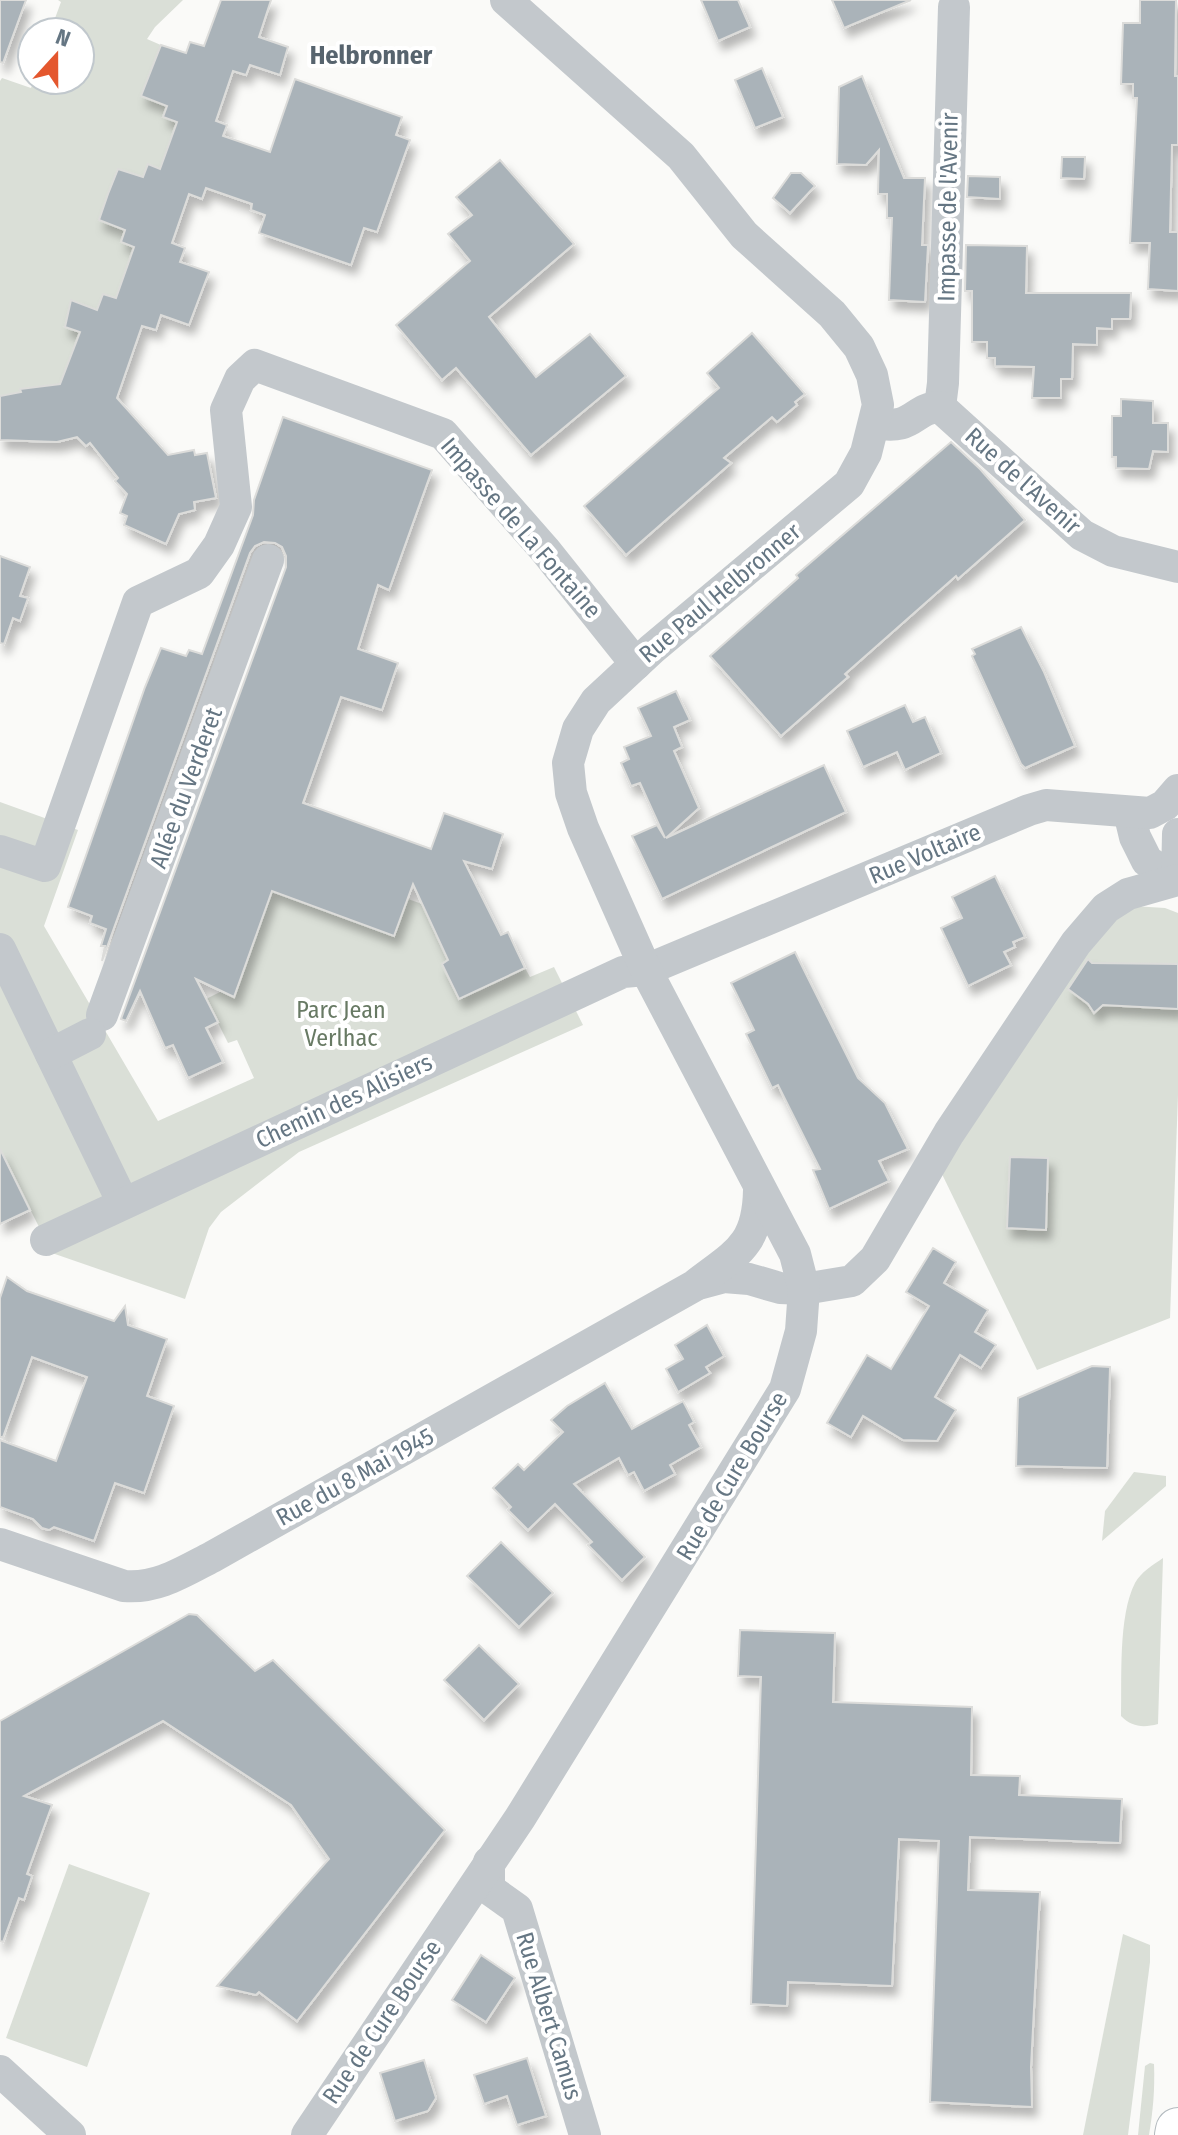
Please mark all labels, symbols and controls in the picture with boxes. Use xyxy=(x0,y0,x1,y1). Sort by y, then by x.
north arrow xyxy=(16,16,96,96)
text: N xyxy=(52,23,74,53)
district label: Helbronner xyxy=(310,40,433,71)
street label: Impasse de l'Avenir xyxy=(932,112,964,302)
street label: Rue de l'Avenir xyxy=(959,422,1087,541)
street label: Impasse de La Fontaine xyxy=(435,432,607,624)
street label: Rue Paul Helbronner xyxy=(634,517,807,669)
street label: Allée du Verderet xyxy=(144,704,228,872)
street label: Rue Voltaire xyxy=(865,818,985,890)
park label: Parc Jean Verlhac xyxy=(296,996,386,1052)
street label: Chemin des Alisiers xyxy=(251,1048,437,1154)
street label: Rue de Cure Bourse xyxy=(671,1387,793,1565)
street label: Rue du 8 Mai 1945 xyxy=(271,1422,439,1532)
street label: Rue Albert Camus xyxy=(510,1929,588,2103)
street label: Rue de Cure Bourse xyxy=(317,1935,447,2109)

